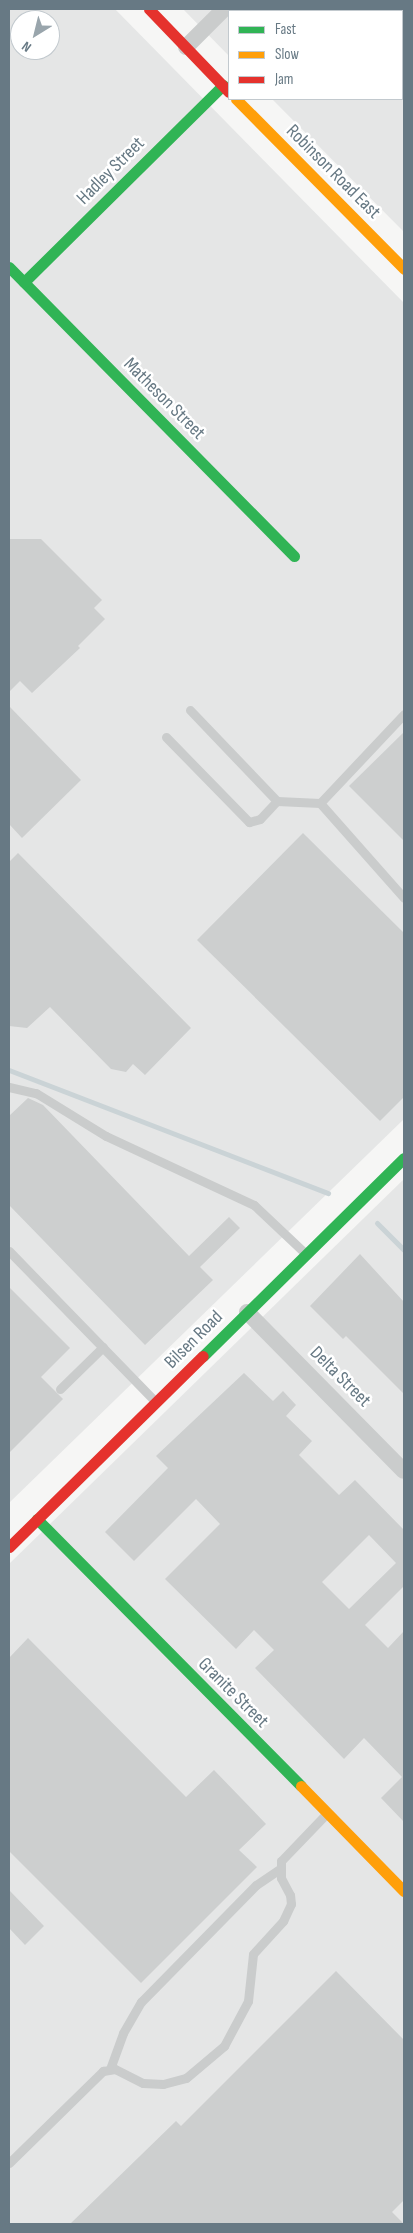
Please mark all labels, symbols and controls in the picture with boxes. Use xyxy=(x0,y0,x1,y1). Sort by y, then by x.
north arrow xyxy=(10,10,60,60)
legend xyxy=(228,10,403,100)
text: Fast xyxy=(275,20,296,39)
text: N xyxy=(18,38,35,56)
text: Slow xyxy=(275,45,299,64)
text: Jam xyxy=(275,70,293,89)
street label: Robinson Road East xyxy=(281,120,385,224)
street label: Hadley Street xyxy=(72,132,150,210)
street label: Matheson Street xyxy=(118,353,210,445)
street label: Bilsen Road xyxy=(160,1306,228,1374)
street label: Delta Street xyxy=(305,1342,375,1412)
street label: Granite Street xyxy=(193,1653,273,1733)

